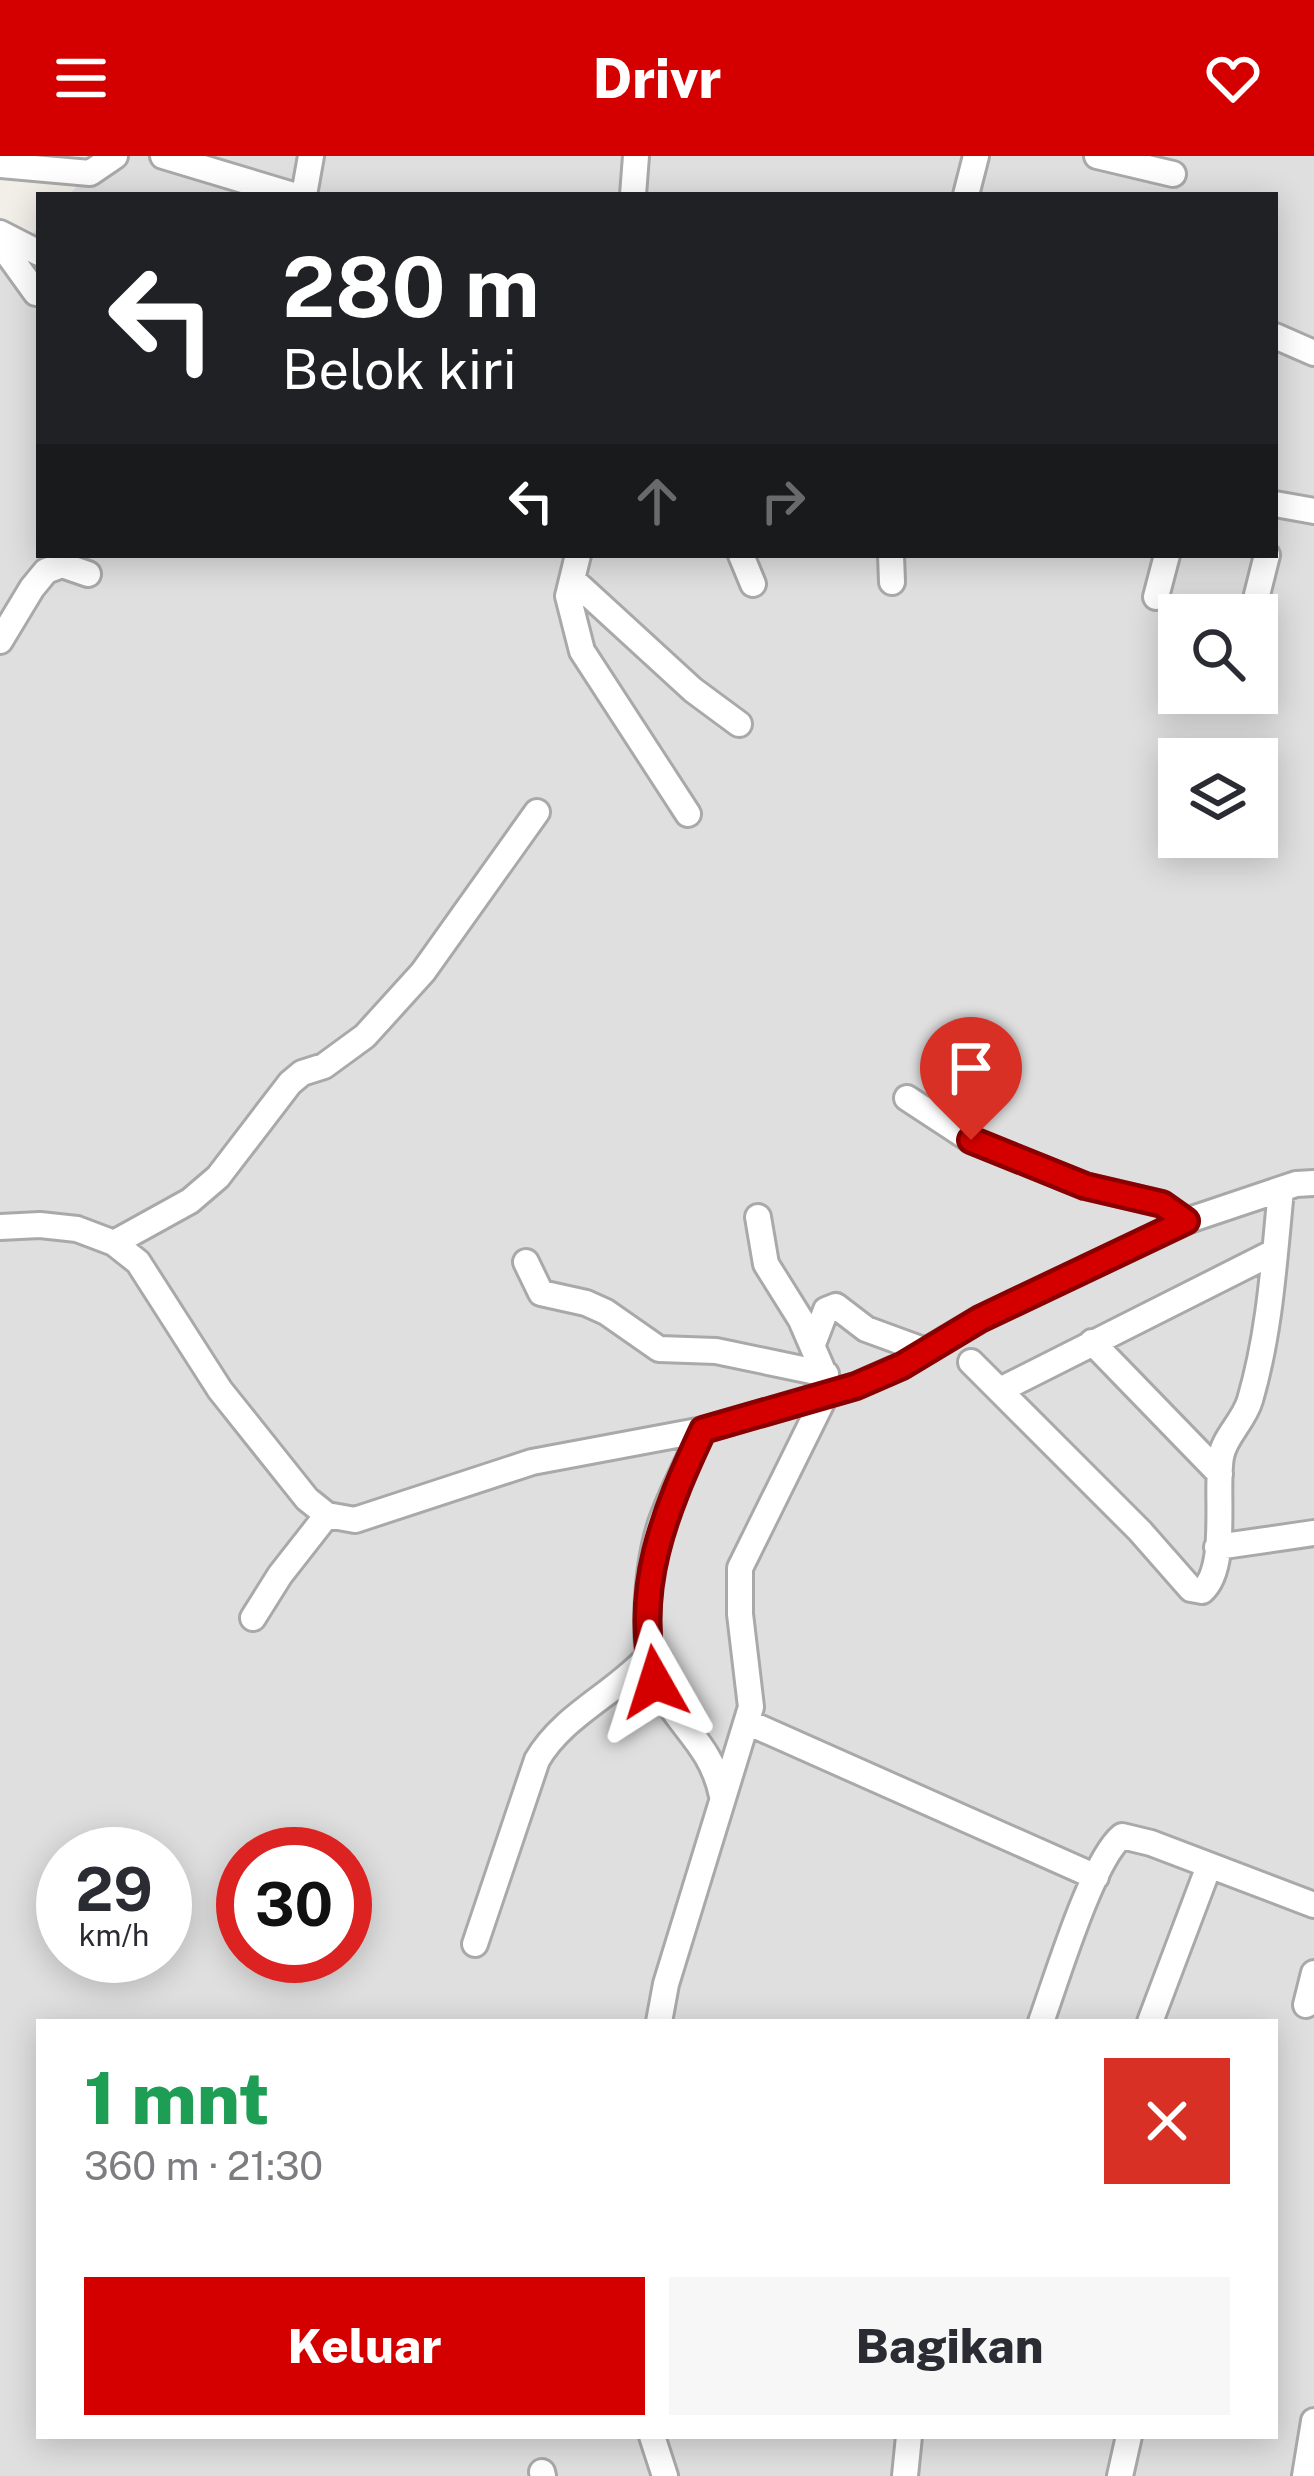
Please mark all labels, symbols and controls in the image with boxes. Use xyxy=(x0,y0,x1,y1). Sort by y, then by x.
icon: menu xyxy=(48,45,114,111)
icon: heart xyxy=(1200,45,1266,111)
text: Drivr xyxy=(593,47,721,110)
text: 280 m xyxy=(282,237,540,336)
icon: left xyxy=(84,240,240,396)
text: Belok kiri xyxy=(282,338,517,401)
icon: left xyxy=(498,468,564,534)
icon: ahead xyxy=(624,468,690,534)
icon: right xyxy=(750,468,816,534)
map controls xyxy=(1158,594,1278,858)
button: search xyxy=(1158,594,1278,714)
button: layers xyxy=(1158,738,1278,858)
pin xyxy=(920,1017,1022,1140)
icon: arrive xyxy=(938,1035,1004,1101)
position arrow xyxy=(592,1619,718,1745)
speed limit sign: 30 xyxy=(216,1827,372,1983)
text: 29 xyxy=(75,1854,153,1925)
text: km/h xyxy=(79,1917,149,1953)
text: 1 mnt xyxy=(84,2056,270,2140)
button: close xyxy=(1104,2058,1230,2184)
text: 360 m · 21:30 xyxy=(84,2143,323,2189)
button: Keluar xyxy=(84,2277,645,2415)
button: Bagikan xyxy=(669,2277,1230,2415)

